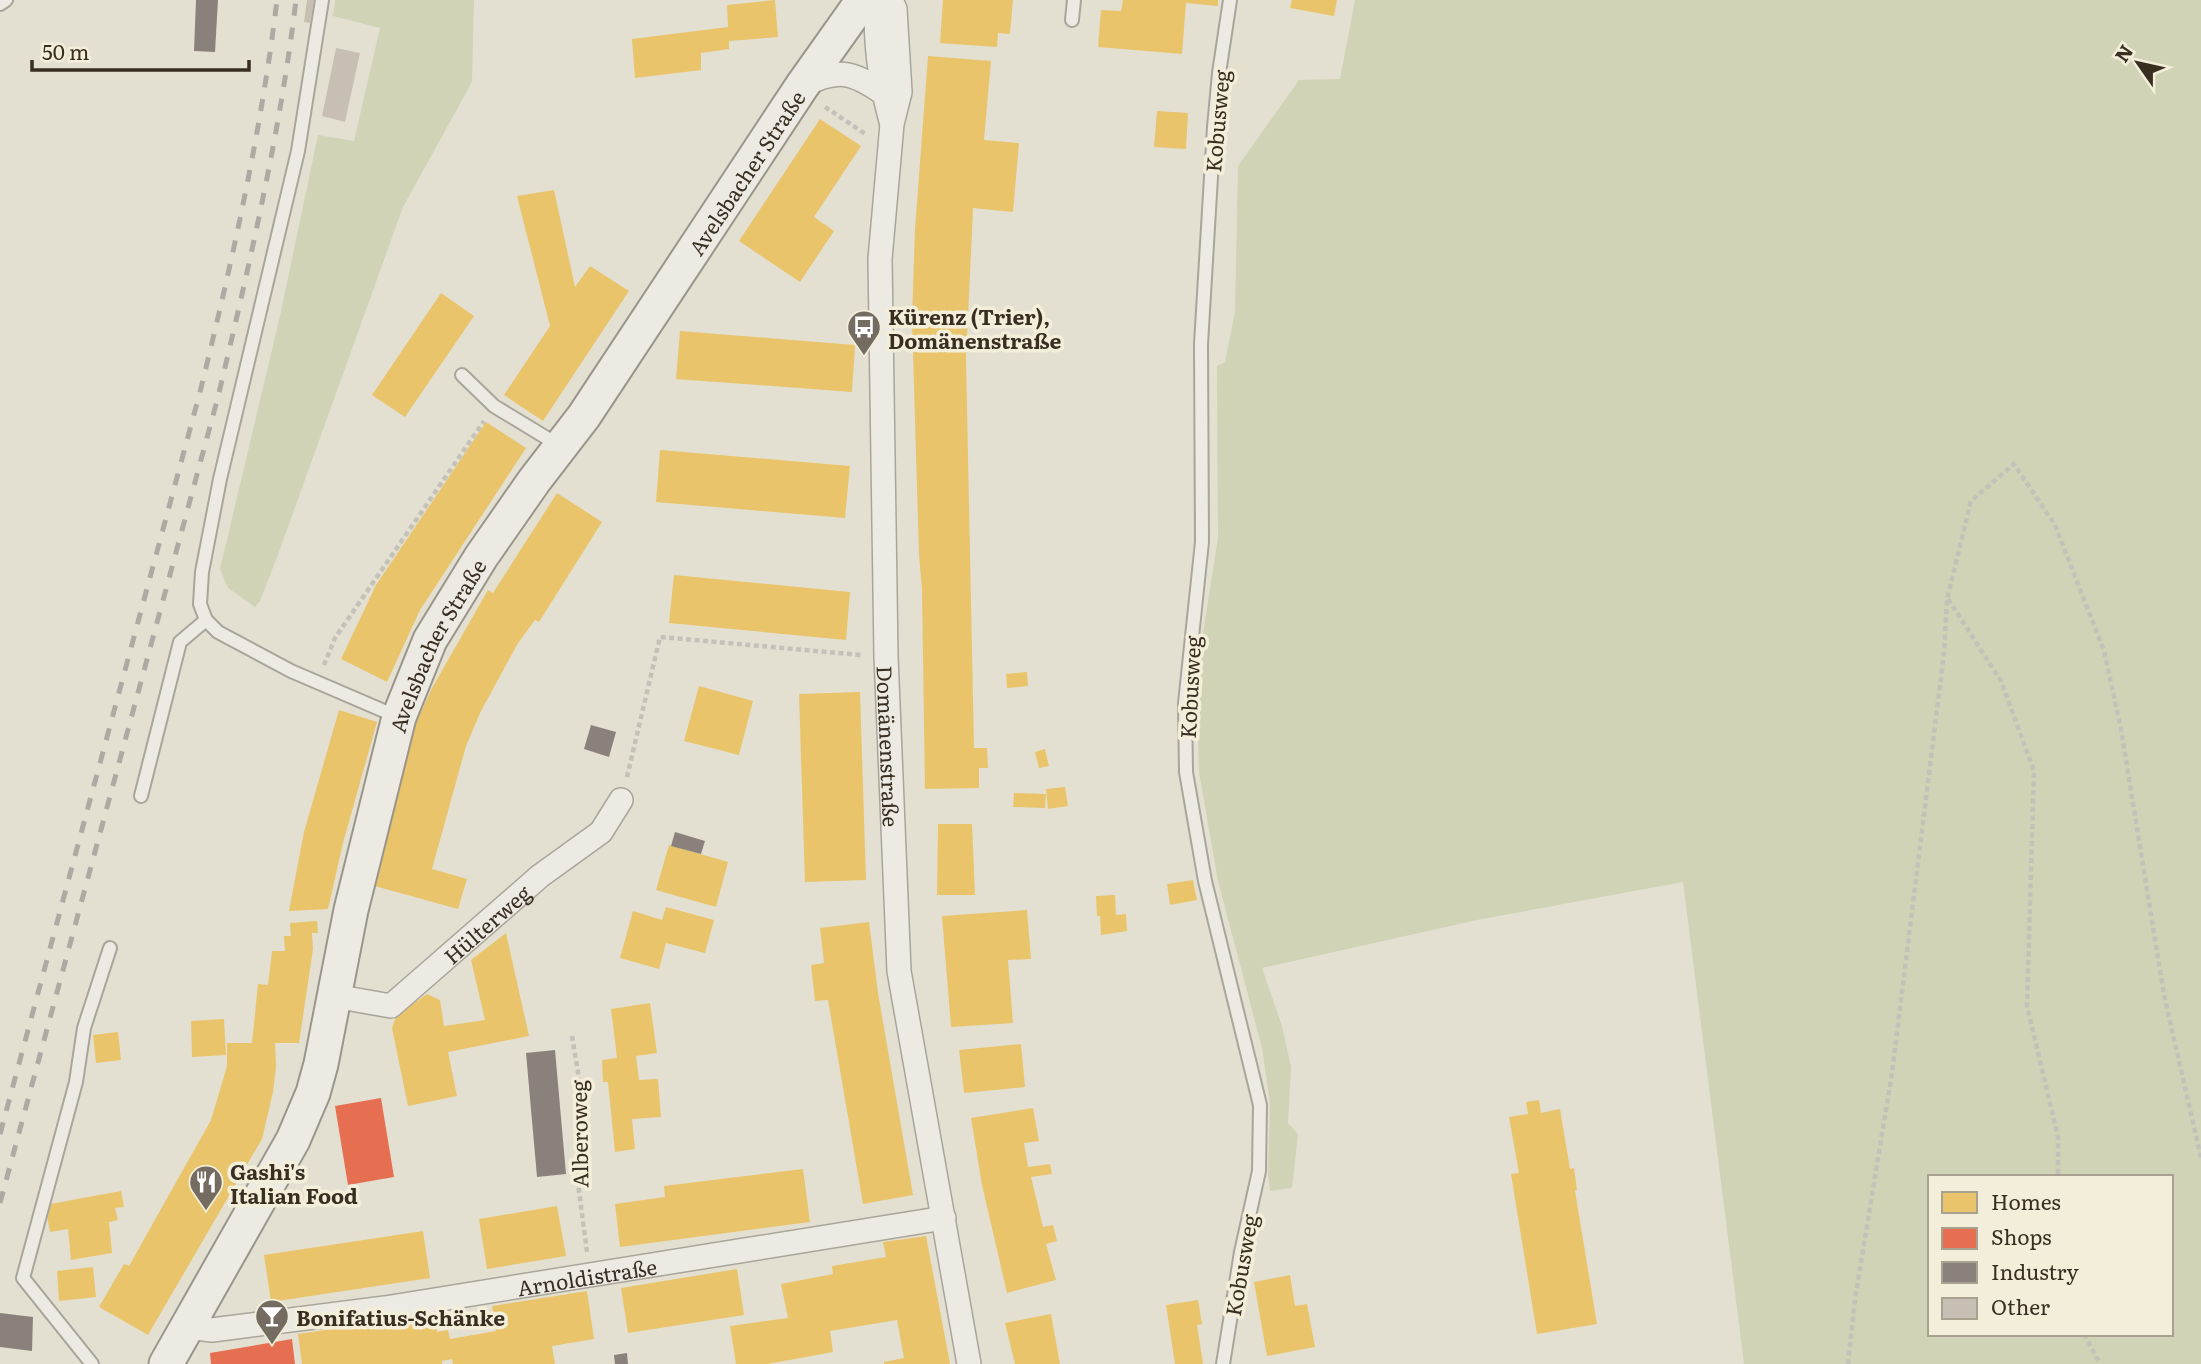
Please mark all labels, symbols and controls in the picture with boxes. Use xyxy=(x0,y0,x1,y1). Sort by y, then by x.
scale bar xyxy=(32,28,248,72)
north arrow xyxy=(2103,28,2173,98)
text: 50 m xyxy=(42,35,89,66)
text: N xyxy=(2107,38,2139,67)
street label: Kobusweg xyxy=(1196,68,1236,174)
street label: Avelsbacher Straße xyxy=(679,83,811,261)
place label: Kürenz (Trier), Domänenstraße xyxy=(888,300,1061,355)
bus stop icon: Kürenz (Trier), Domänenstraße xyxy=(845,308,883,357)
street label: Avelsbacher Straße xyxy=(380,552,492,736)
street label: Kobusweg xyxy=(1171,635,1207,739)
street label: Domänenstraße xyxy=(871,665,909,828)
street label: Hülterweg xyxy=(436,876,537,970)
street label: Alberoweg xyxy=(562,1079,594,1188)
place label: Gashi's Italian Food xyxy=(230,1155,358,1210)
restaurant icon: Gashi's Italian Food xyxy=(187,1163,225,1212)
legend xyxy=(1928,1175,2173,1336)
text: Homes xyxy=(1991,1185,2061,1216)
street label: Kobusweg xyxy=(1216,1211,1264,1318)
text: Shops xyxy=(1991,1220,2052,1251)
street label: Arnoldistraße xyxy=(515,1249,659,1302)
text: Industry xyxy=(1991,1255,2079,1286)
text: Other xyxy=(1991,1290,2050,1321)
bar icon: Bonifatius-Schänke xyxy=(253,1297,291,1346)
place label: Bonifatius-Schänke xyxy=(296,1301,505,1332)

